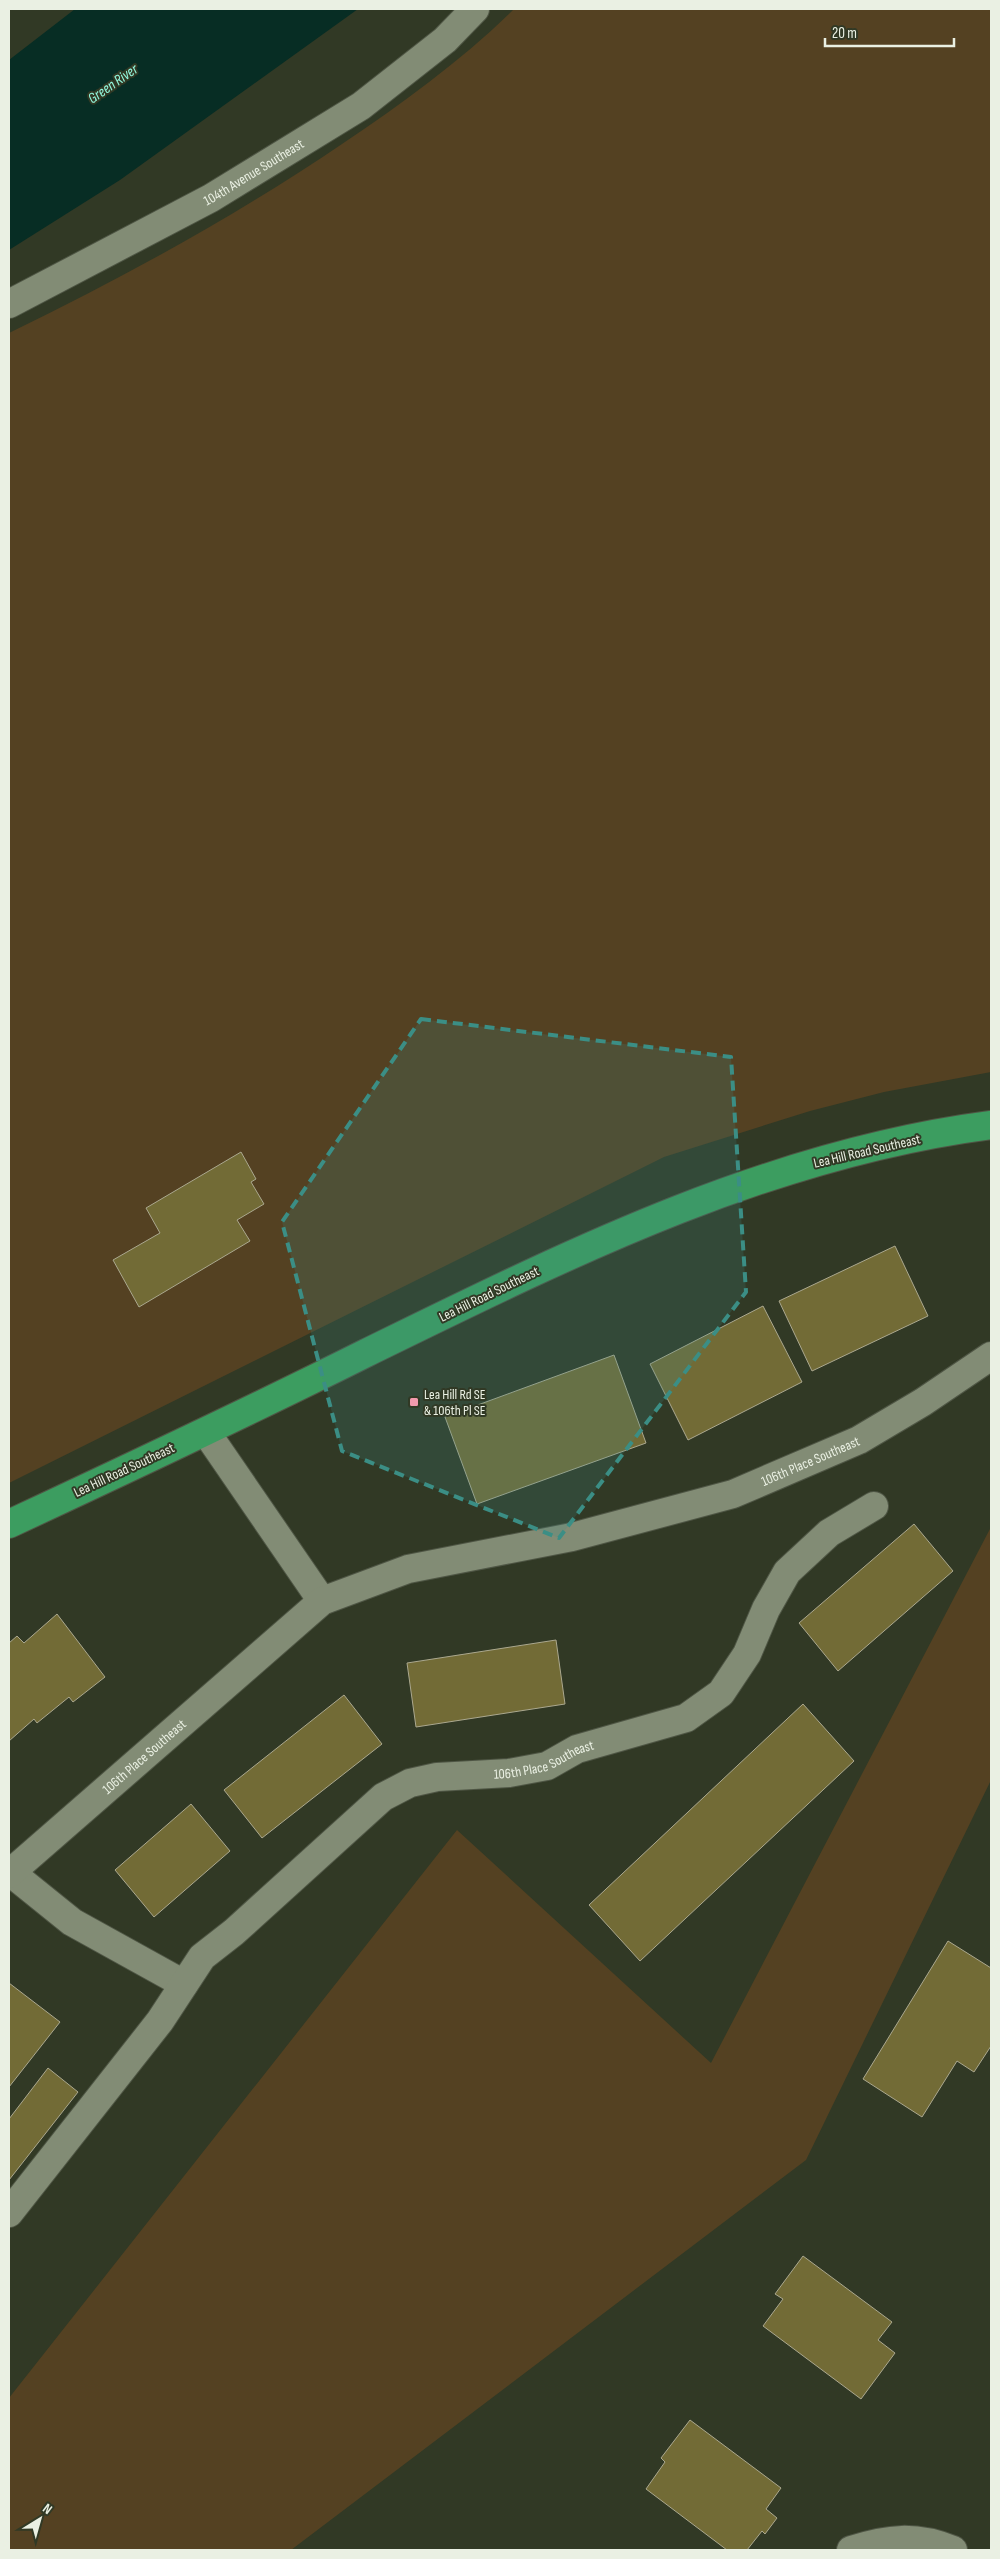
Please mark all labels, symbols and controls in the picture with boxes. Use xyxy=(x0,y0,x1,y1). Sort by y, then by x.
scale bar xyxy=(825,15,954,47)
text: 20 m xyxy=(832,24,857,43)
water label: Green River xyxy=(84,59,142,108)
street label: 104th Avenue Southeast xyxy=(201,135,307,209)
street label: Lea Hill Road Southeast xyxy=(812,1130,922,1172)
street label: Lea Hill Road Southeast xyxy=(436,1262,542,1326)
place label: Lea Hill Rd SE & 106th Pl SE xyxy=(424,1386,486,1419)
marker: Lea Hill Rd SE & 106th Pl SE xyxy=(408,1396,420,1408)
street label: 106th Place Southeast xyxy=(759,1432,862,1489)
street label: Lea Hill Road Southeast xyxy=(71,1439,177,1501)
street label: 106th Place Southeast xyxy=(99,1715,189,1797)
street label: 106th Place Southeast xyxy=(493,1736,596,1782)
north arrow xyxy=(15,2494,65,2544)
text: N xyxy=(39,2500,56,2518)

